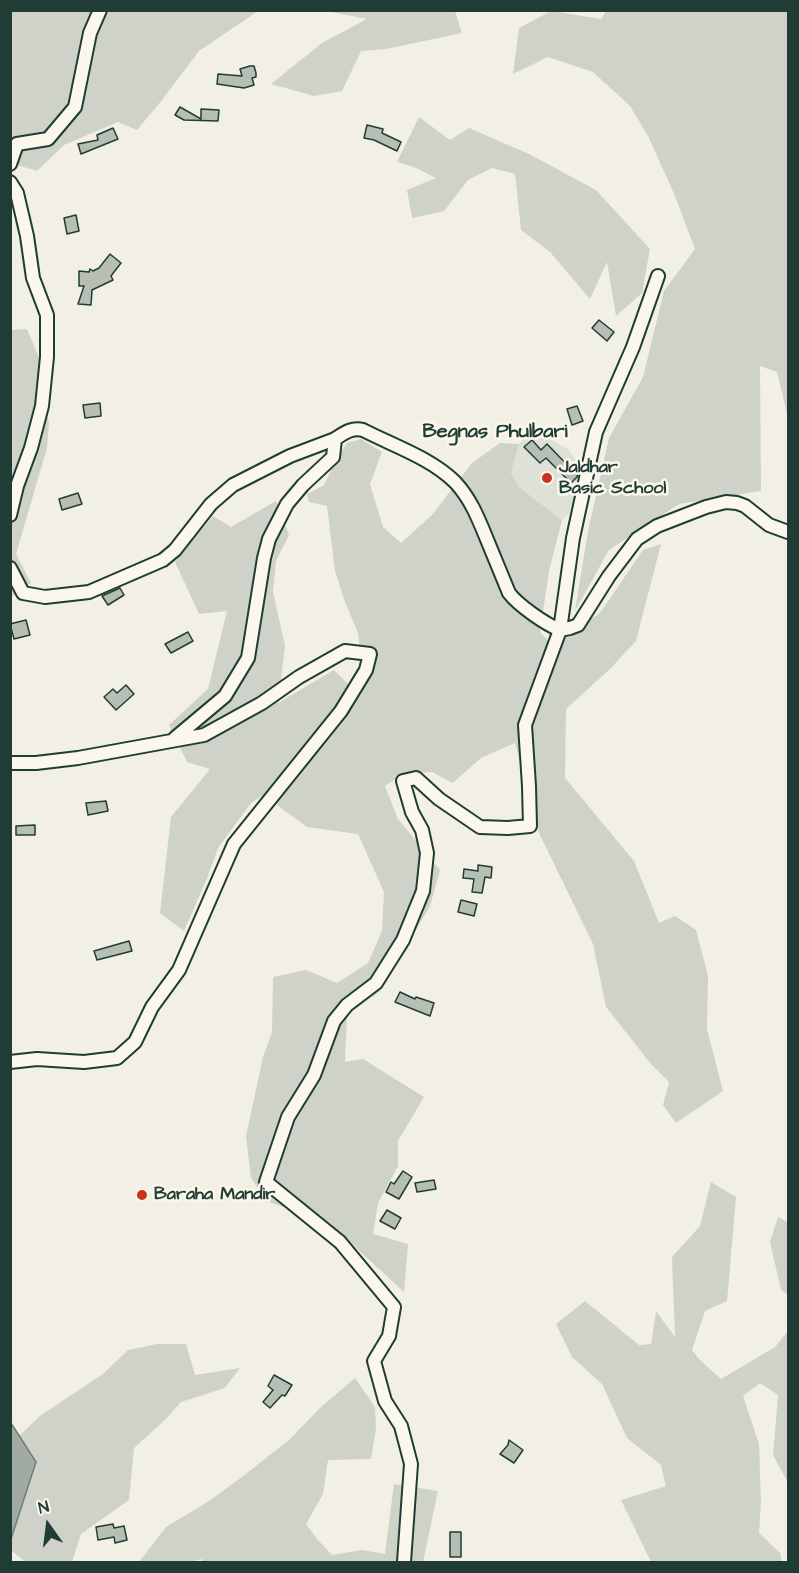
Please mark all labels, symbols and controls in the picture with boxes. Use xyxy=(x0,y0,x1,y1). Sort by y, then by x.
district label: Begnas Phulbari xyxy=(422,421,568,445)
place label: Jaldhar Basic School xyxy=(559,457,666,500)
marker: Jaldhar Basic School xyxy=(540,471,554,485)
place label: Baraha Mandir xyxy=(154,1184,275,1206)
marker: Baraha Mandir xyxy=(135,1188,149,1202)
north arrow xyxy=(18,1495,78,1555)
text: N xyxy=(36,1496,51,1519)

